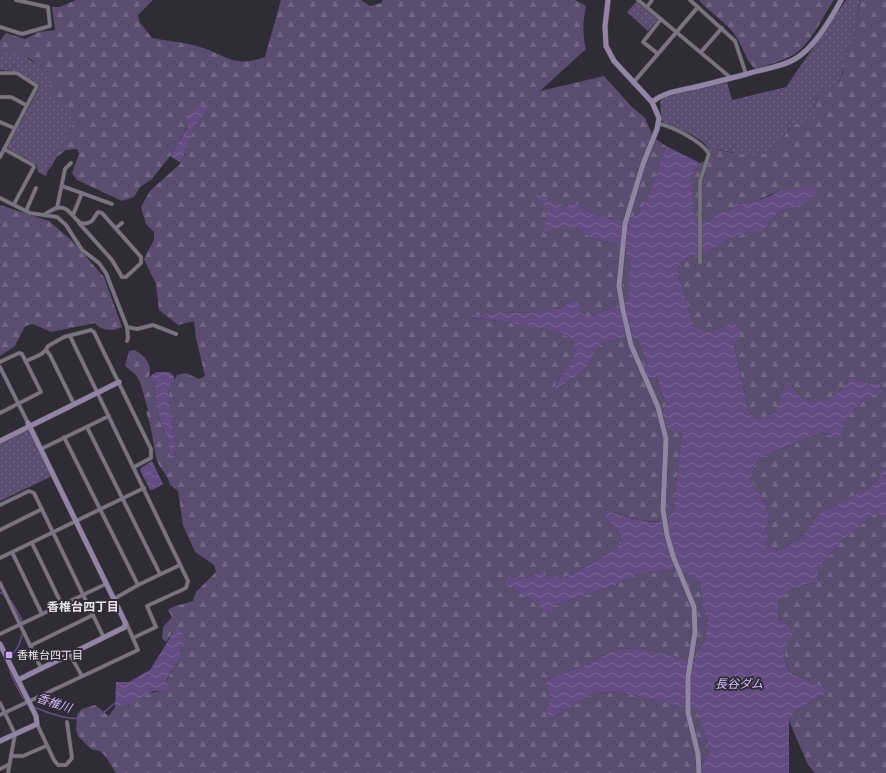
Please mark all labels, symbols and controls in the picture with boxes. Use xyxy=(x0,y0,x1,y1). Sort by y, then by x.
district label: 香椎台四丁目 xyxy=(47,600,119,614)
place label: 香椎台四丁目 xyxy=(17,649,83,662)
marker: 香椎台四丁目 xyxy=(4,650,14,660)
water label: 長谷ダム xyxy=(715,677,763,691)
water label: 香椎川 xyxy=(35,691,75,716)

